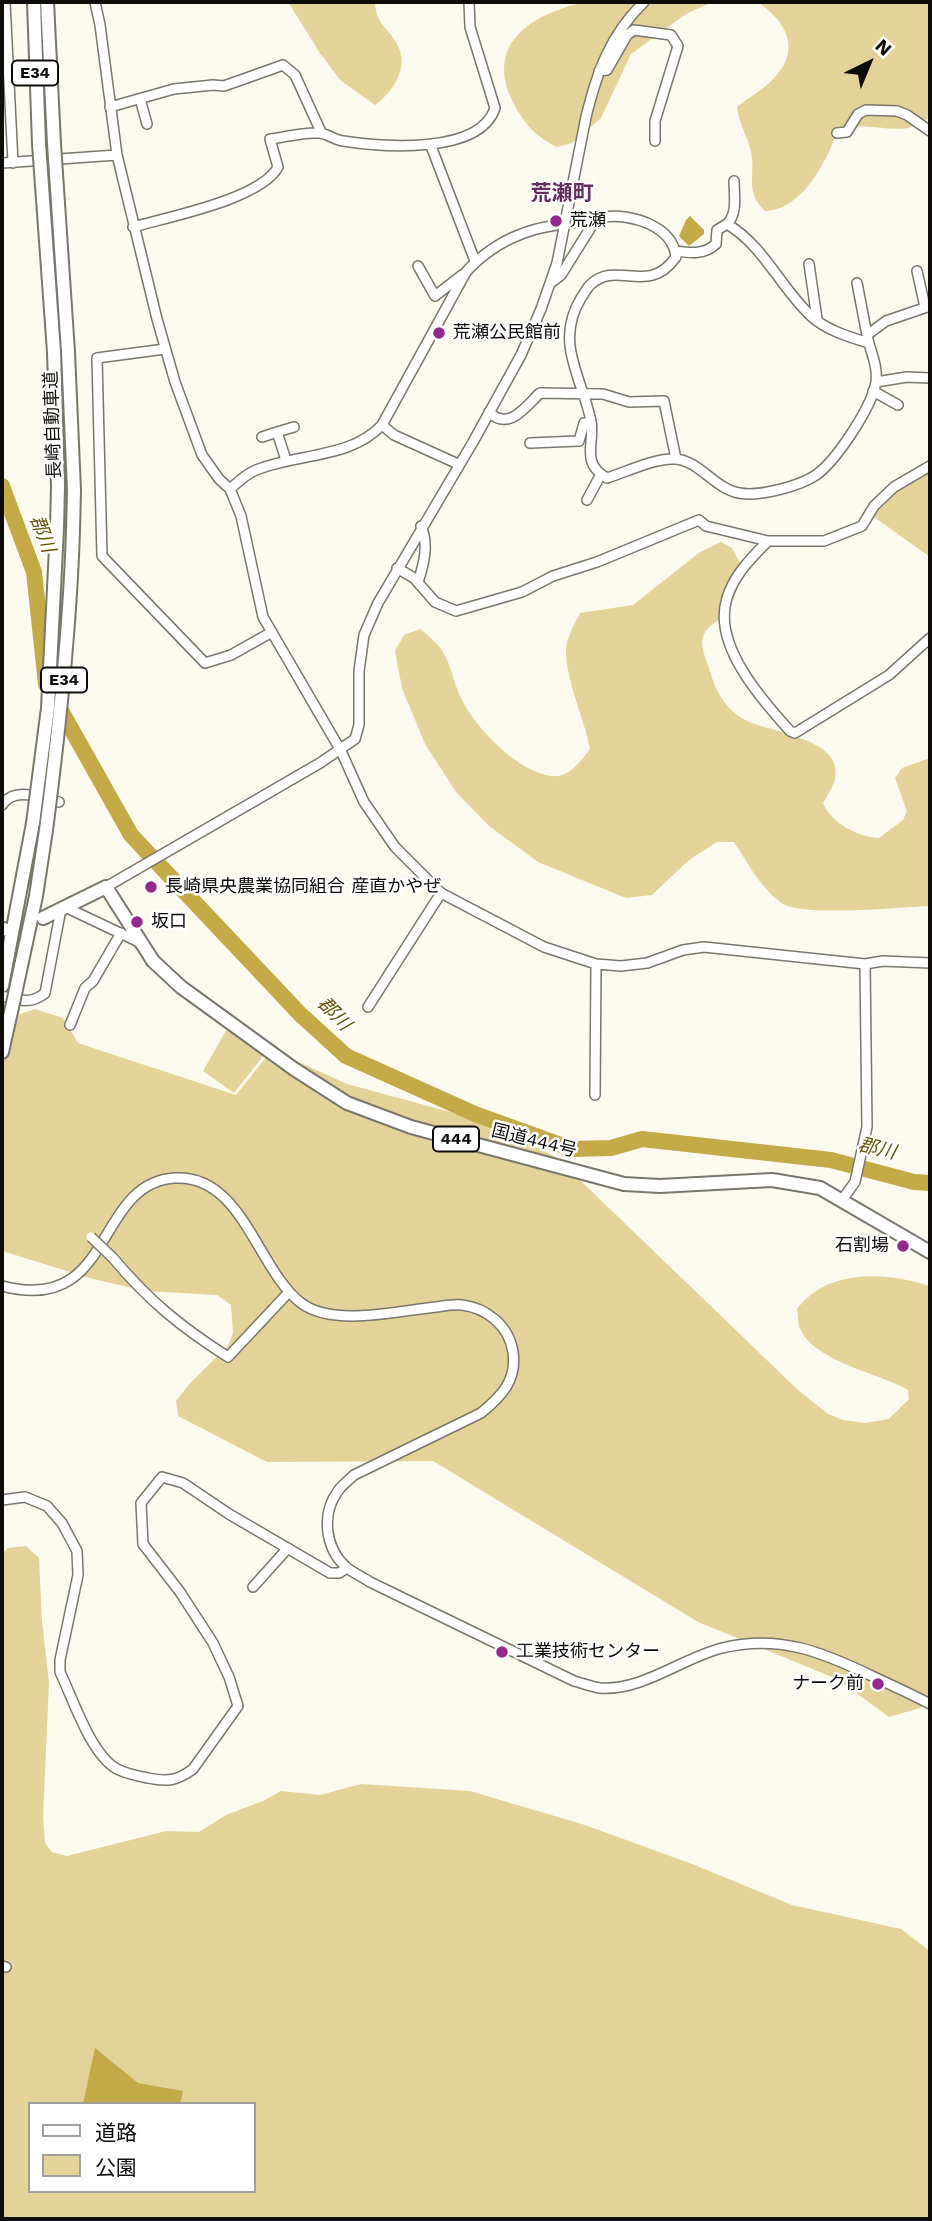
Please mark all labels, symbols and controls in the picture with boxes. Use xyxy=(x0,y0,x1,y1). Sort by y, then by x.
north arrow xyxy=(834,28,904,98)
text: N xyxy=(871,34,897,60)
road number: E34 xyxy=(12,60,58,86)
district label: 荒瀬町 xyxy=(531,181,593,207)
place label: 荒瀬 xyxy=(570,210,606,232)
marker: 荒瀬 xyxy=(548,213,564,229)
place label: 荒瀬公民館前 xyxy=(453,322,561,344)
marker: 荒瀬公民館前 xyxy=(431,325,447,341)
street label: 長崎自動車道 xyxy=(40,371,66,479)
water label: 郡川 xyxy=(25,512,59,556)
road number: E34 xyxy=(41,667,87,692)
place label: 長崎県央農業協同組合 産直かやぜ xyxy=(165,876,441,898)
marker: 長崎県央農業協同組合 産直かやぜ xyxy=(143,879,159,895)
place label: 坂口 xyxy=(151,911,187,933)
marker: 坂口 xyxy=(129,914,145,930)
water label: 郡川 xyxy=(313,992,355,1036)
street label: 国道444号 xyxy=(489,1120,579,1162)
road number: 444 xyxy=(433,1126,479,1152)
water label: 郡川 xyxy=(856,1134,898,1164)
place label: 石割場 xyxy=(835,1235,889,1257)
marker: 石割場 xyxy=(895,1238,911,1254)
place label: 工業技術センター xyxy=(516,1641,660,1663)
marker: 工業技術センター xyxy=(494,1644,510,1660)
place label: ナーク前 xyxy=(792,1673,864,1695)
marker: ナーク前 xyxy=(870,1676,886,1692)
legend xyxy=(28,2102,256,2193)
text: 道路 xyxy=(95,2120,137,2145)
text: 公園 xyxy=(95,2155,137,2180)

